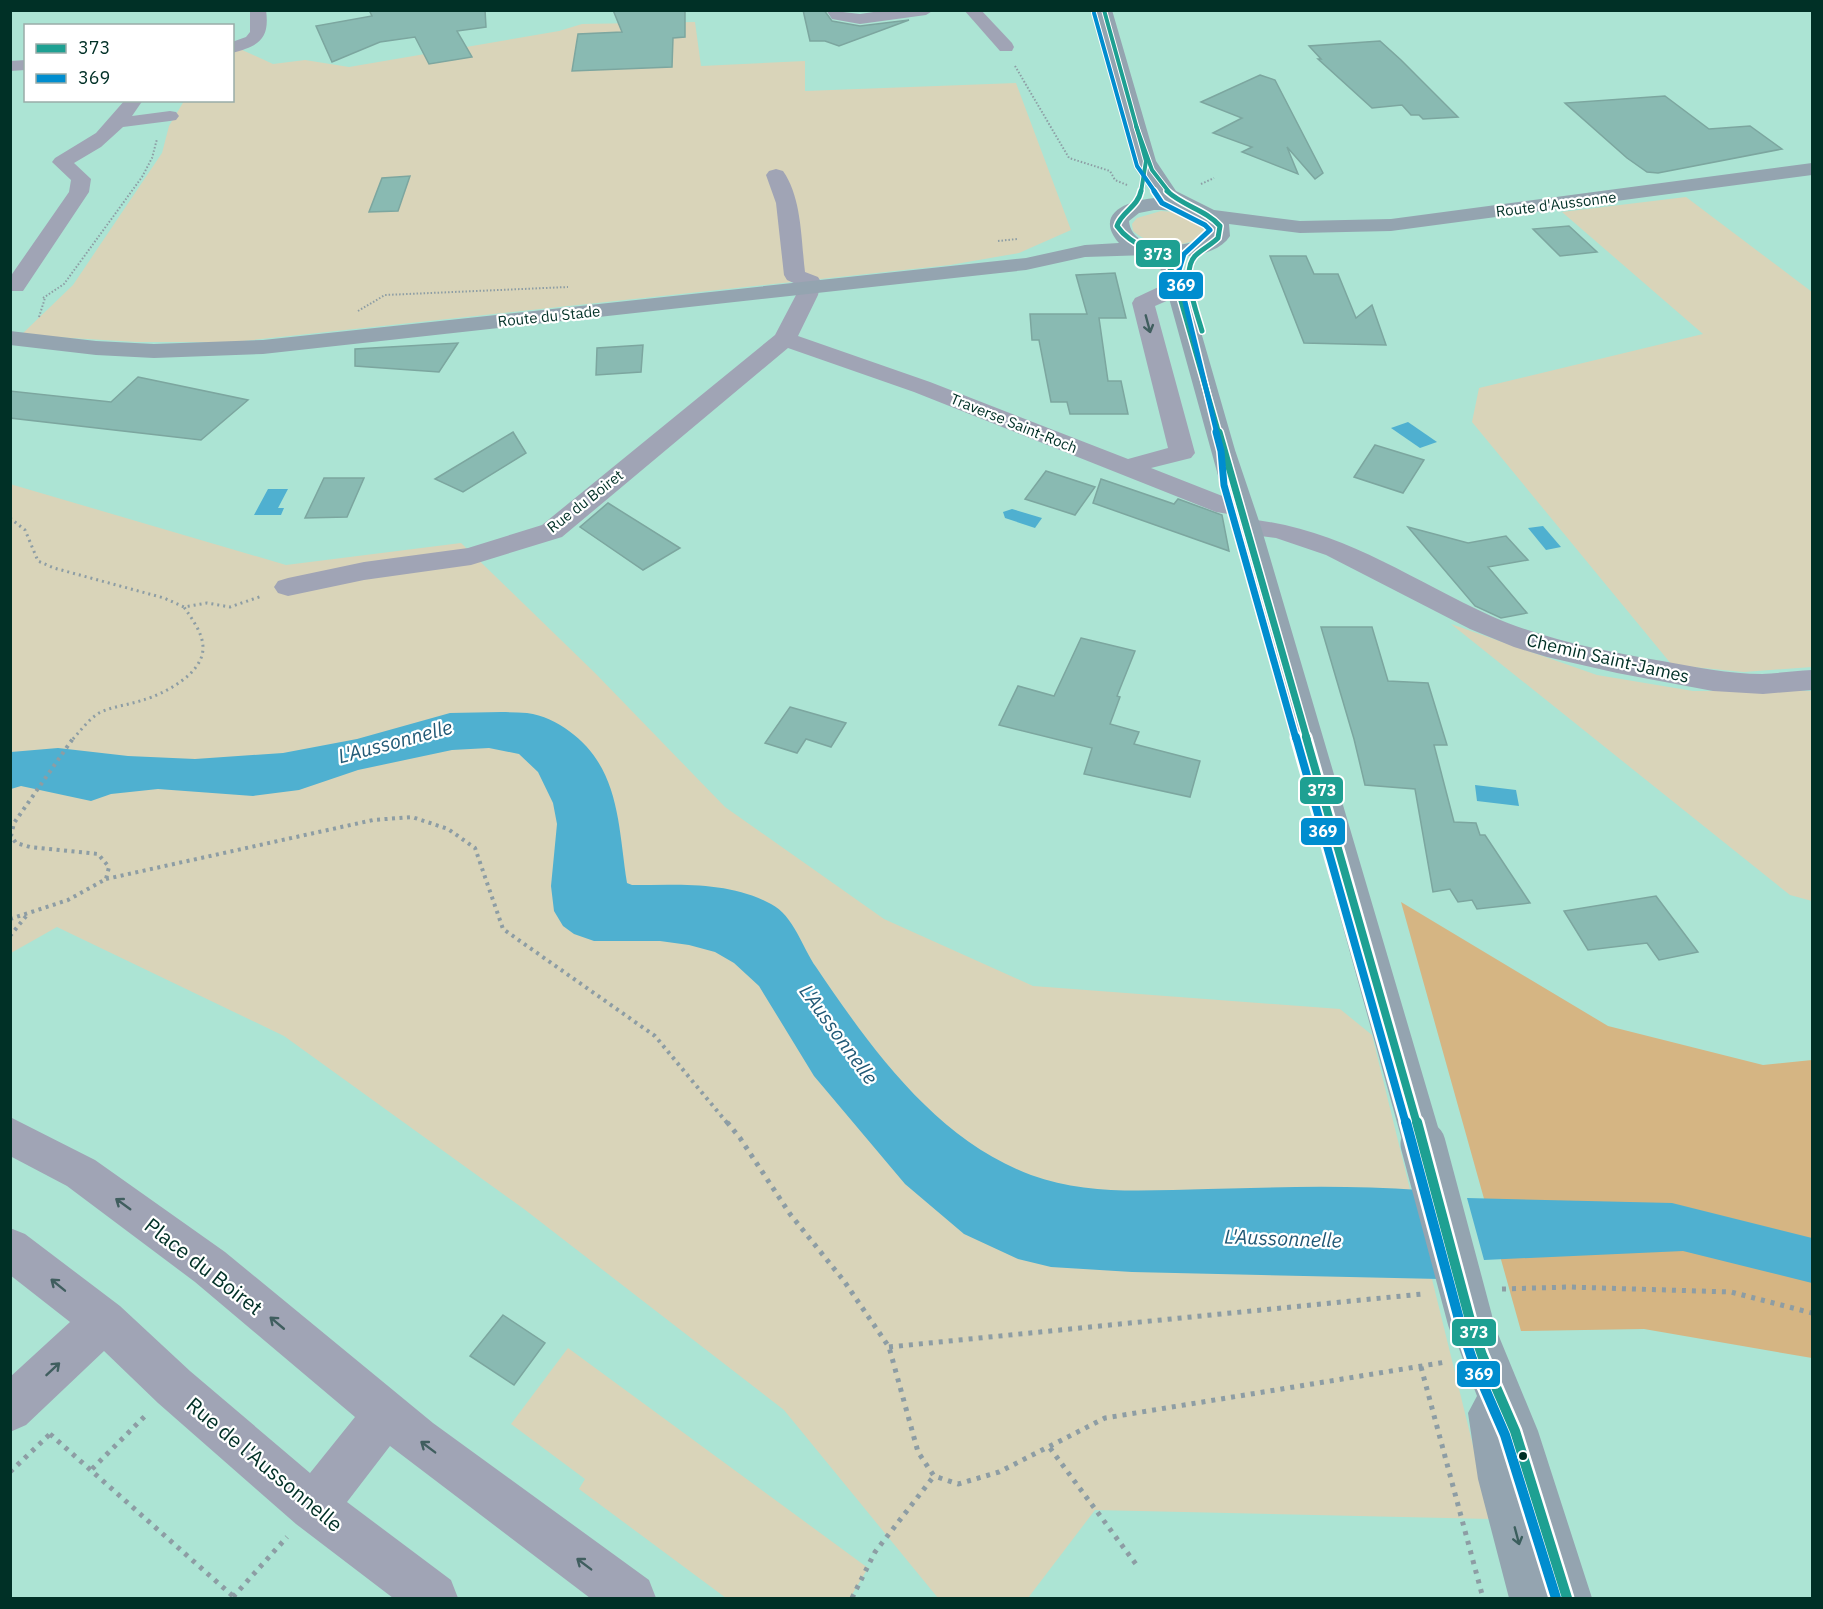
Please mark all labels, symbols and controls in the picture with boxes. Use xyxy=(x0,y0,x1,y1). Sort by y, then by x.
legend xyxy=(24,24,234,102)
text: 373 xyxy=(78,36,110,59)
text: 369 xyxy=(78,66,110,89)
street label: Route d'Aussonne xyxy=(1495,187,1617,221)
line badge: 373 xyxy=(1135,239,1181,268)
text: 373 xyxy=(1144,244,1172,264)
line badge: 369 xyxy=(1158,271,1204,300)
text: 369 xyxy=(1167,275,1195,295)
street label: Route du Stade xyxy=(497,301,601,331)
one-way arrow xyxy=(1143,314,1154,333)
street label: Traverse Saint-Roch xyxy=(948,389,1080,457)
street label: Rue du Boiret xyxy=(543,465,627,537)
street label: Chemin Saint-James xyxy=(1524,628,1692,688)
water label: L'Aussonnelle xyxy=(335,713,455,769)
line badge: 373 xyxy=(1299,776,1344,805)
text: 373 xyxy=(1308,780,1336,800)
line badge: 369 xyxy=(1300,817,1346,846)
text: 369 xyxy=(1309,821,1337,841)
water label: L'Aussonnelle xyxy=(794,979,884,1089)
one-way arrow xyxy=(116,1198,132,1210)
street label: Place du Boiret xyxy=(139,1211,269,1321)
water label: L'Aussonnelle xyxy=(1224,1222,1342,1254)
one-way arrow xyxy=(51,1278,67,1291)
one-way arrow xyxy=(269,1317,285,1330)
line badge: 373 xyxy=(1451,1318,1497,1347)
text: 373 xyxy=(1460,1322,1488,1342)
line badge: 369 xyxy=(1456,1360,1501,1388)
one-way arrow xyxy=(46,1362,61,1376)
text: 369 xyxy=(1465,1364,1493,1384)
street label: Rue de l'Aussonnelle xyxy=(181,1390,349,1538)
one-way arrow xyxy=(421,1441,437,1453)
unlabelled marker xyxy=(1517,1450,1529,1462)
one-way arrow xyxy=(1512,1526,1523,1545)
one-way arrow xyxy=(577,1557,593,1570)

